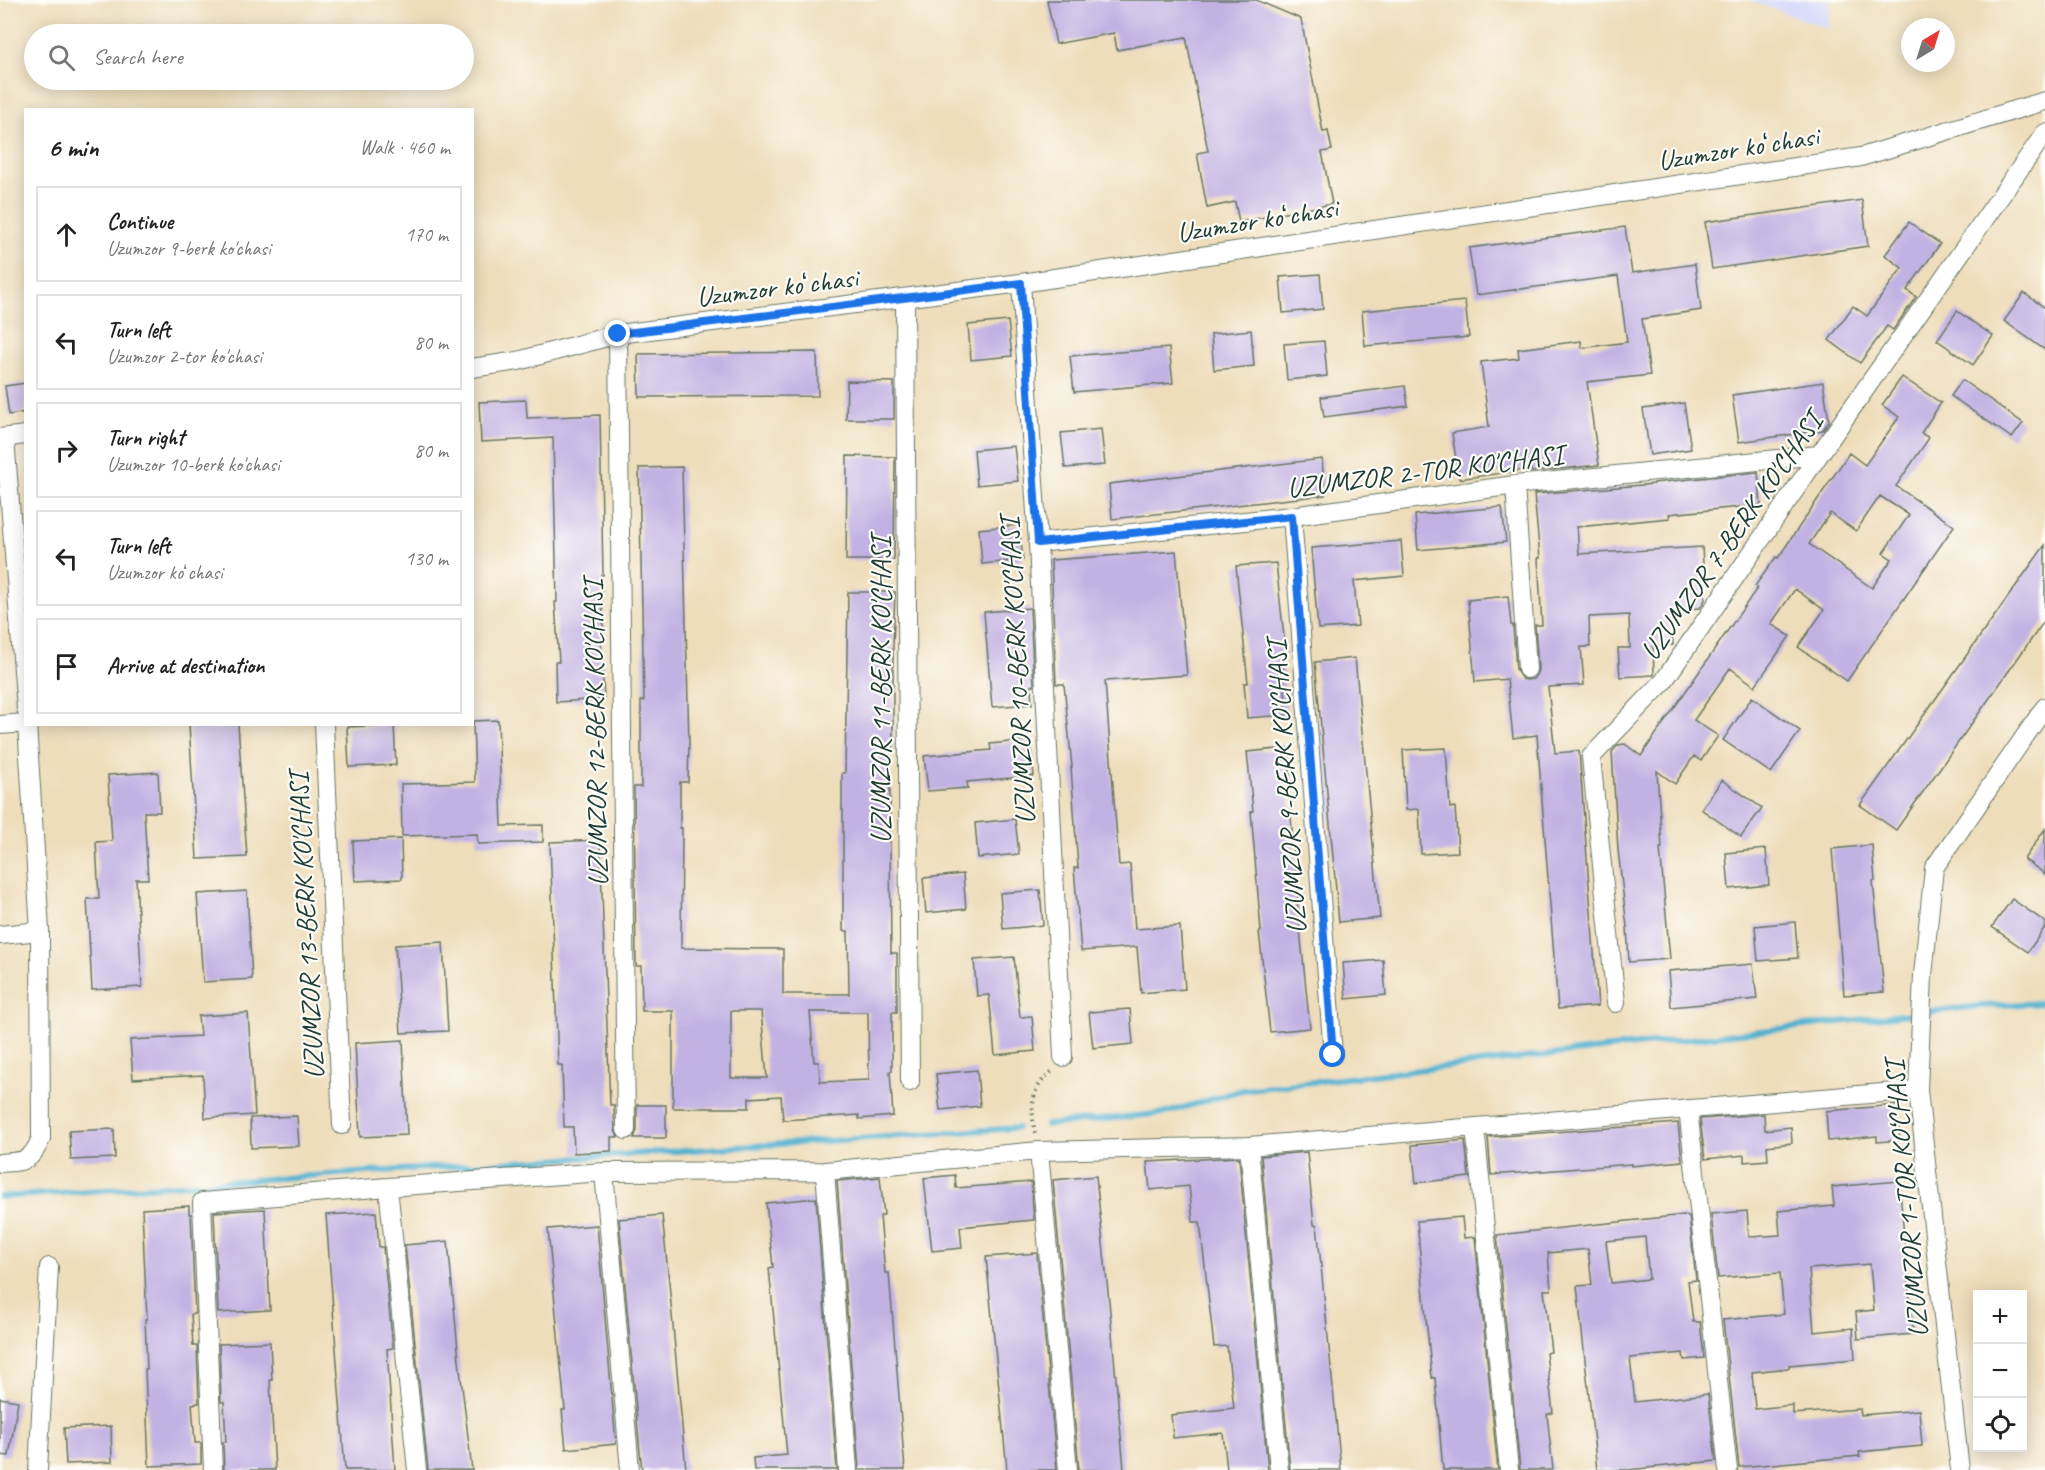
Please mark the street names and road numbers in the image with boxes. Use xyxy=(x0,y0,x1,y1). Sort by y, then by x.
street label: Uzumzor koʻchasi xyxy=(1655,117,1825,178)
street label: Uzumzor koʻchasi xyxy=(1174,189,1344,250)
street label: Uzumzor koʻchasi xyxy=(694,259,863,314)
street label: UZUMZOR 7-BERK KO'CHASI xyxy=(1632,401,1833,667)
street label: UZUMZOR 2-TOR KO'CHASI xyxy=(1285,436,1571,505)
street label: UZUMZOR 10-BERK KO'CHASI xyxy=(991,511,1043,825)
street label: UZUMZOR 11-BERK KO'CHASI xyxy=(863,531,898,844)
street label: UZUMZOR 12-BERK KO'CHASI xyxy=(575,573,615,887)
street label: UZUMZOR 9-BERK KO'CHASI xyxy=(1258,633,1314,935)
street label: UZUMZOR 13-BERK KO'CHASI xyxy=(280,766,332,1080)
street label: UZUMZOR 1-TOR KO‘CHASI xyxy=(1876,1053,1936,1339)

